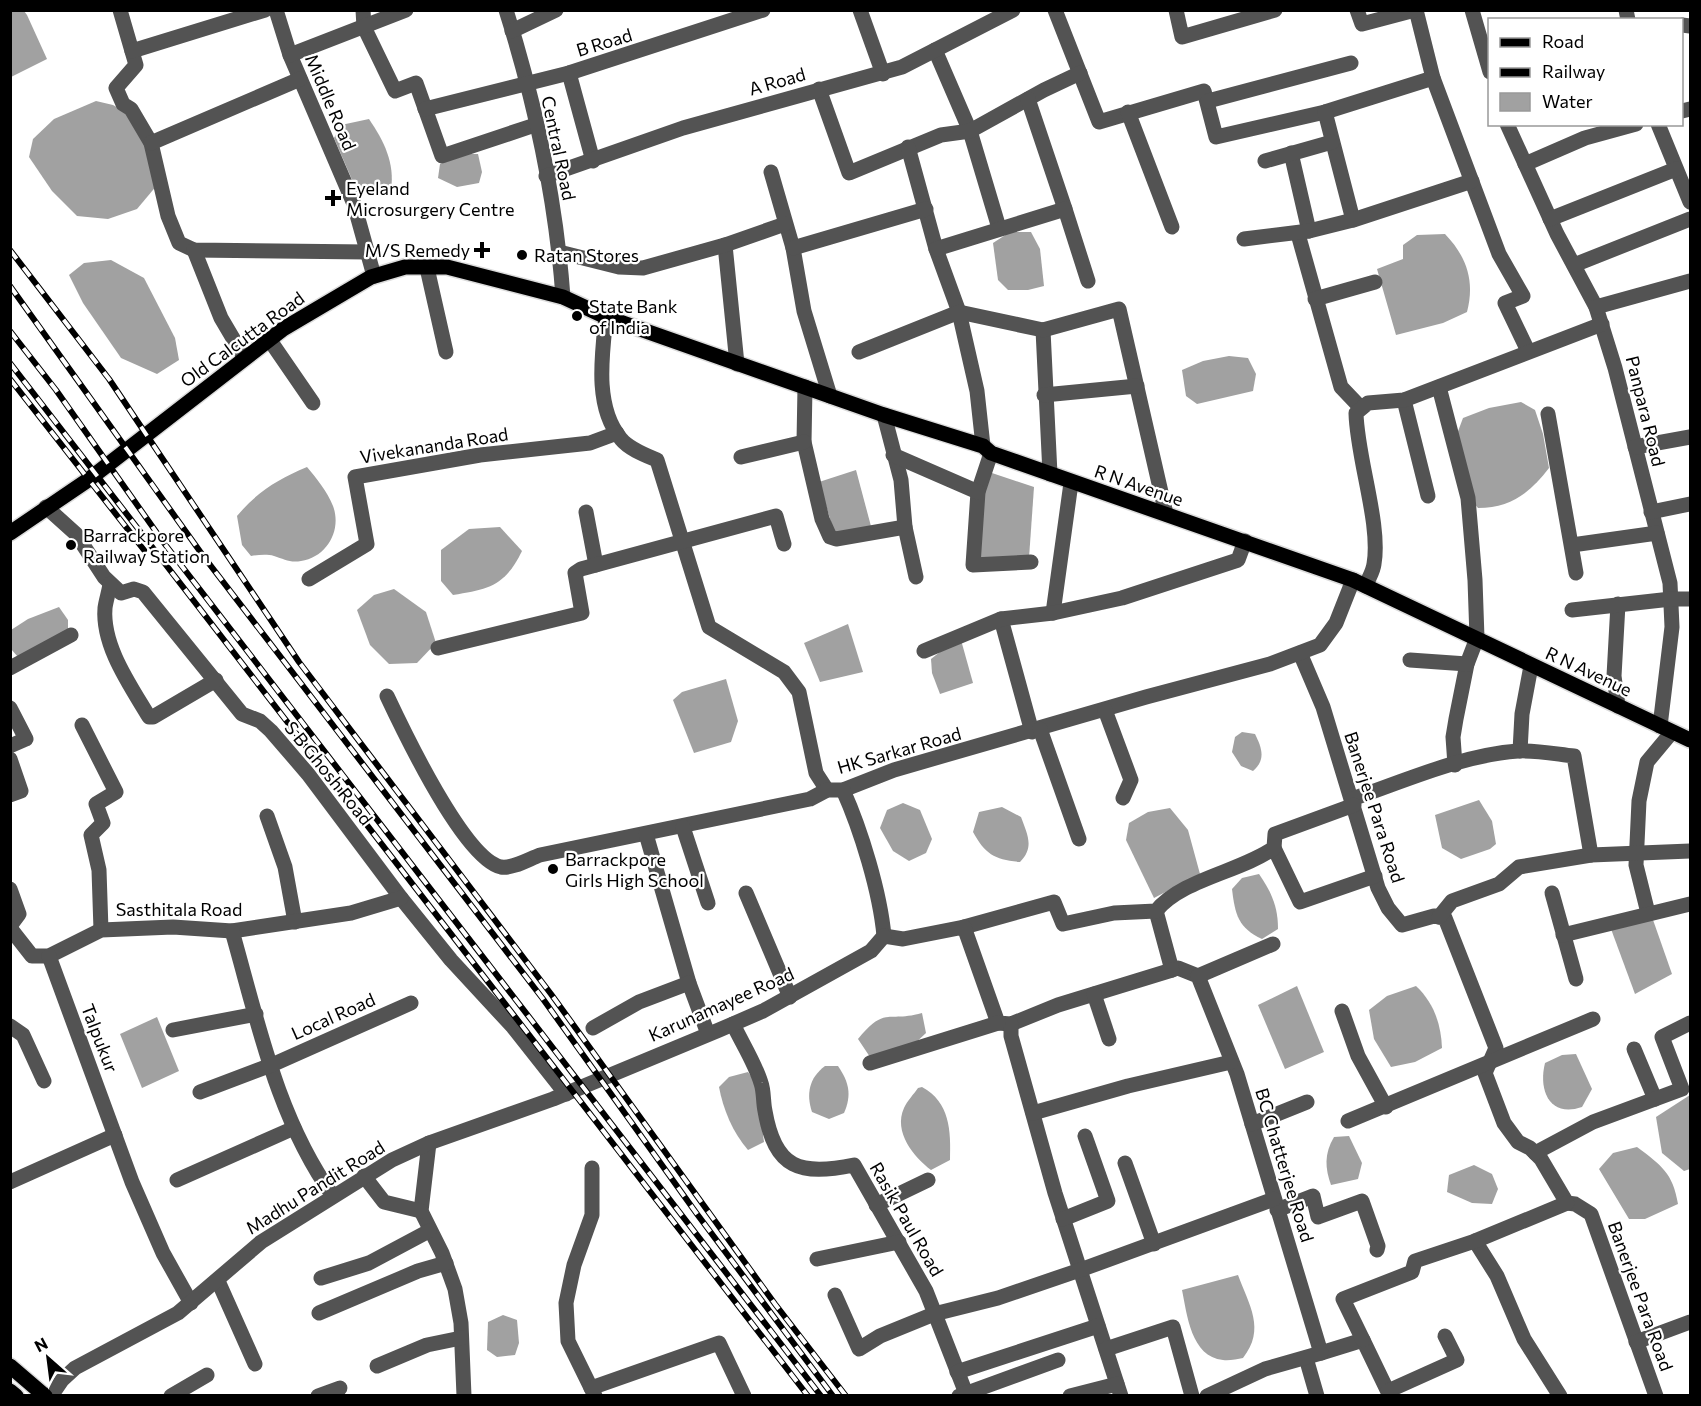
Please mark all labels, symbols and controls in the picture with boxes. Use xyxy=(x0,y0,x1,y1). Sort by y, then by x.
legend xyxy=(1488,18,1683,126)
street label: B Road xyxy=(573,23,635,61)
text: Road xyxy=(1542,30,1584,52)
street label: Middle Road xyxy=(301,51,361,153)
text: Railway xyxy=(1542,60,1605,82)
street label: A Road xyxy=(746,62,808,100)
text: Water xyxy=(1542,90,1593,112)
street label: Central Road xyxy=(537,94,581,202)
place label: Eyeland Microsurgery Centre xyxy=(346,177,515,220)
marker: Eyeland Microsurgery Centre xyxy=(324,189,342,207)
place label: M/S Remedy xyxy=(365,239,470,261)
marker: M/S Remedy xyxy=(475,243,489,257)
place label: Ratan Stores xyxy=(534,244,639,266)
marker: Ratan Stores xyxy=(515,248,529,262)
street label: Old Calcutta Road xyxy=(176,287,308,391)
place label: State Bank of India xyxy=(589,295,678,338)
marker: State Bank of India xyxy=(570,309,584,323)
street label: Panpara Road xyxy=(1622,354,1670,468)
street label: Vivekananda Road xyxy=(358,422,510,468)
street label: R N Avenue xyxy=(1092,460,1186,510)
place label: Barrackpore Railway Station xyxy=(83,524,210,567)
marker: Barrackpore Railway Station xyxy=(64,538,78,552)
street label: R N Avenue xyxy=(1542,641,1636,701)
street label: S B Ghosh Road xyxy=(280,717,378,829)
street label: HK Sarkar Road xyxy=(834,722,964,778)
street label: Banerjee Para Road xyxy=(1340,729,1410,885)
place label: Barrackpore Girls High School xyxy=(565,848,704,891)
marker: Barrackpore Girls High School xyxy=(546,862,560,876)
street label: Sasthitala Road xyxy=(116,898,242,920)
street label: Karunamayee Road xyxy=(645,962,797,1046)
street label: Local Road xyxy=(288,988,378,1044)
street label: Talpukur xyxy=(77,1001,123,1075)
street label: BC Chatterjee Road xyxy=(1251,1085,1319,1245)
street label: Madhu Pandit Road xyxy=(241,1135,389,1239)
street label: Rasik Paul Road xyxy=(865,1158,949,1280)
street label: Banerjee Para Road xyxy=(1604,1218,1678,1374)
north arrow xyxy=(18,1328,78,1388)
text: N xyxy=(31,1333,50,1356)

